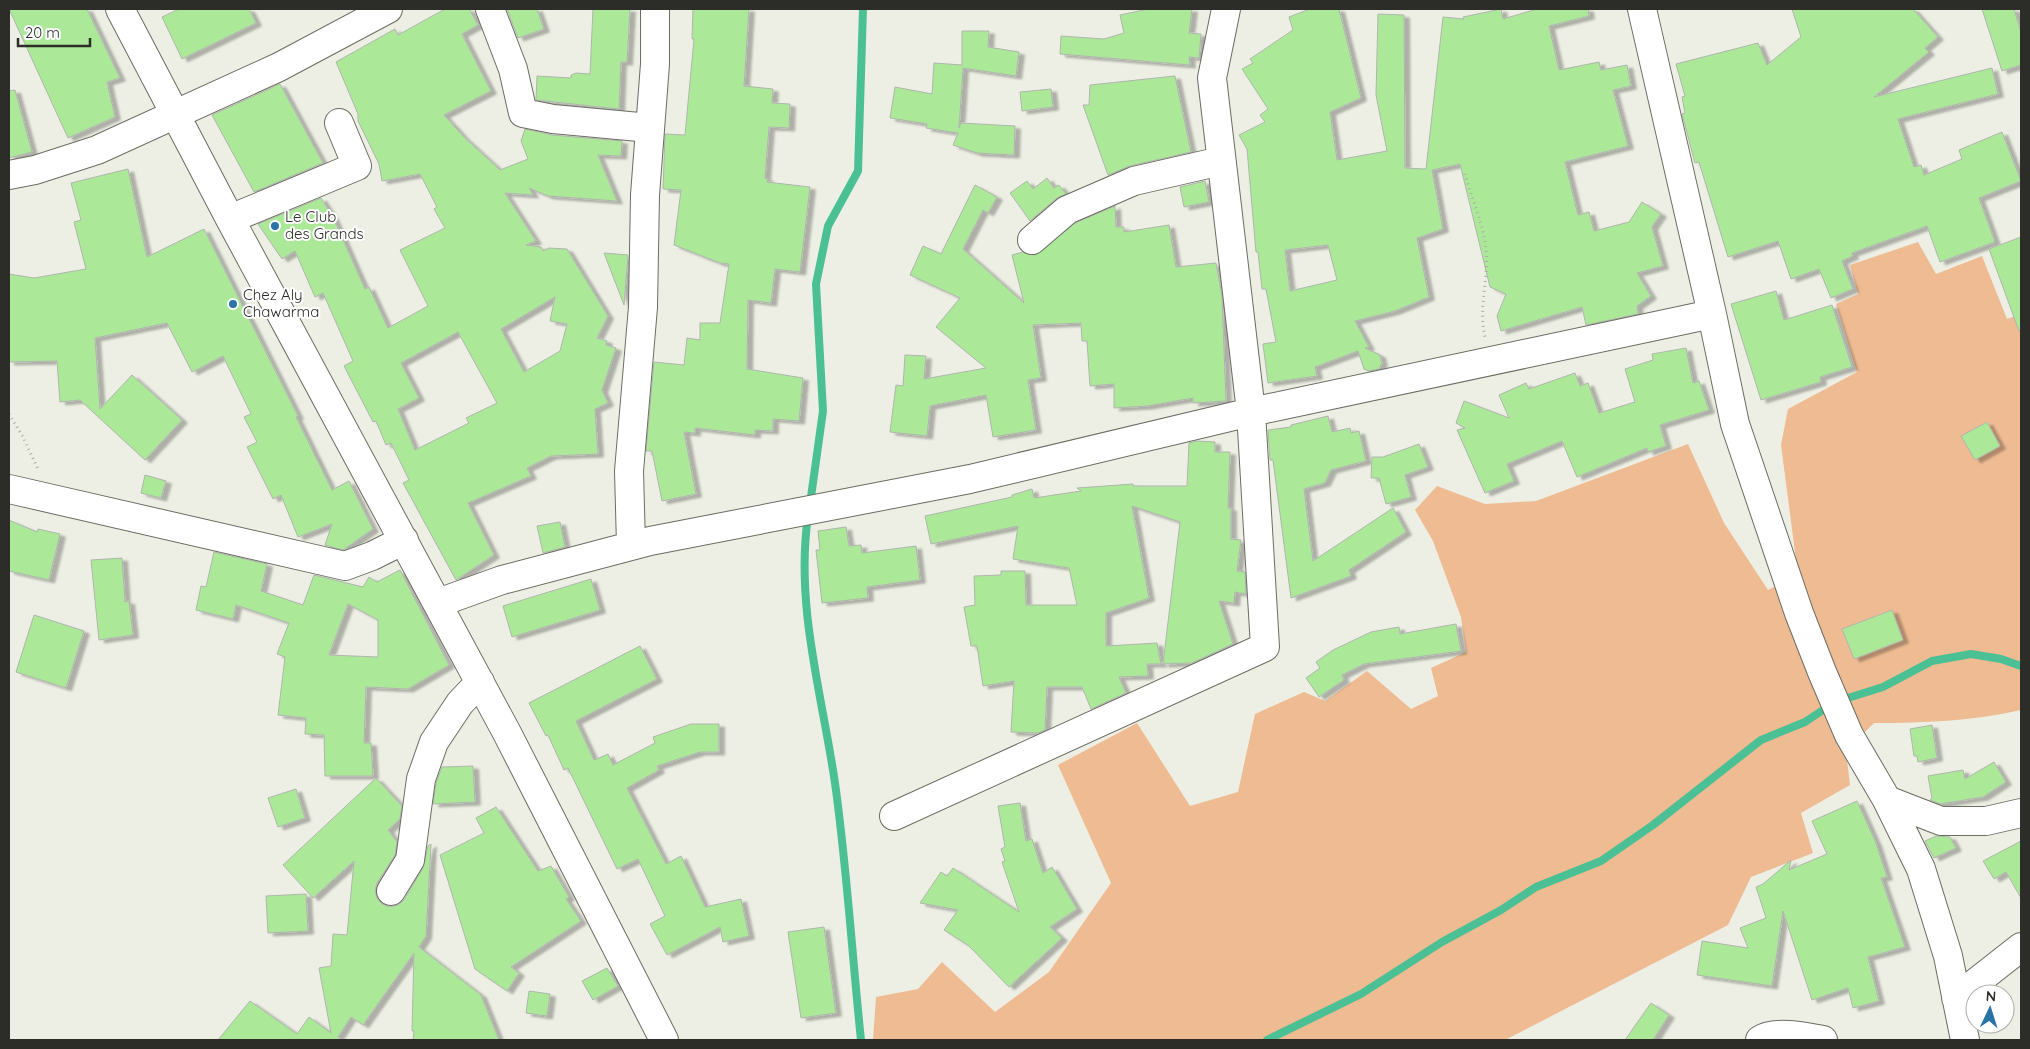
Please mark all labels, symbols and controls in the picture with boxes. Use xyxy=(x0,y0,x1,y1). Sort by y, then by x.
scale bar xyxy=(18,15,90,47)
text: 20 m xyxy=(25,23,60,42)
place label: Le Club des Grands xyxy=(285,207,364,243)
marker: Le Club des Grands xyxy=(269,220,281,232)
place label: Chez Aly Chawarma xyxy=(243,285,319,321)
marker: Chez Aly Chawarma xyxy=(227,298,239,310)
north arrow xyxy=(1965,984,2015,1034)
text: N xyxy=(1985,987,1997,1005)

